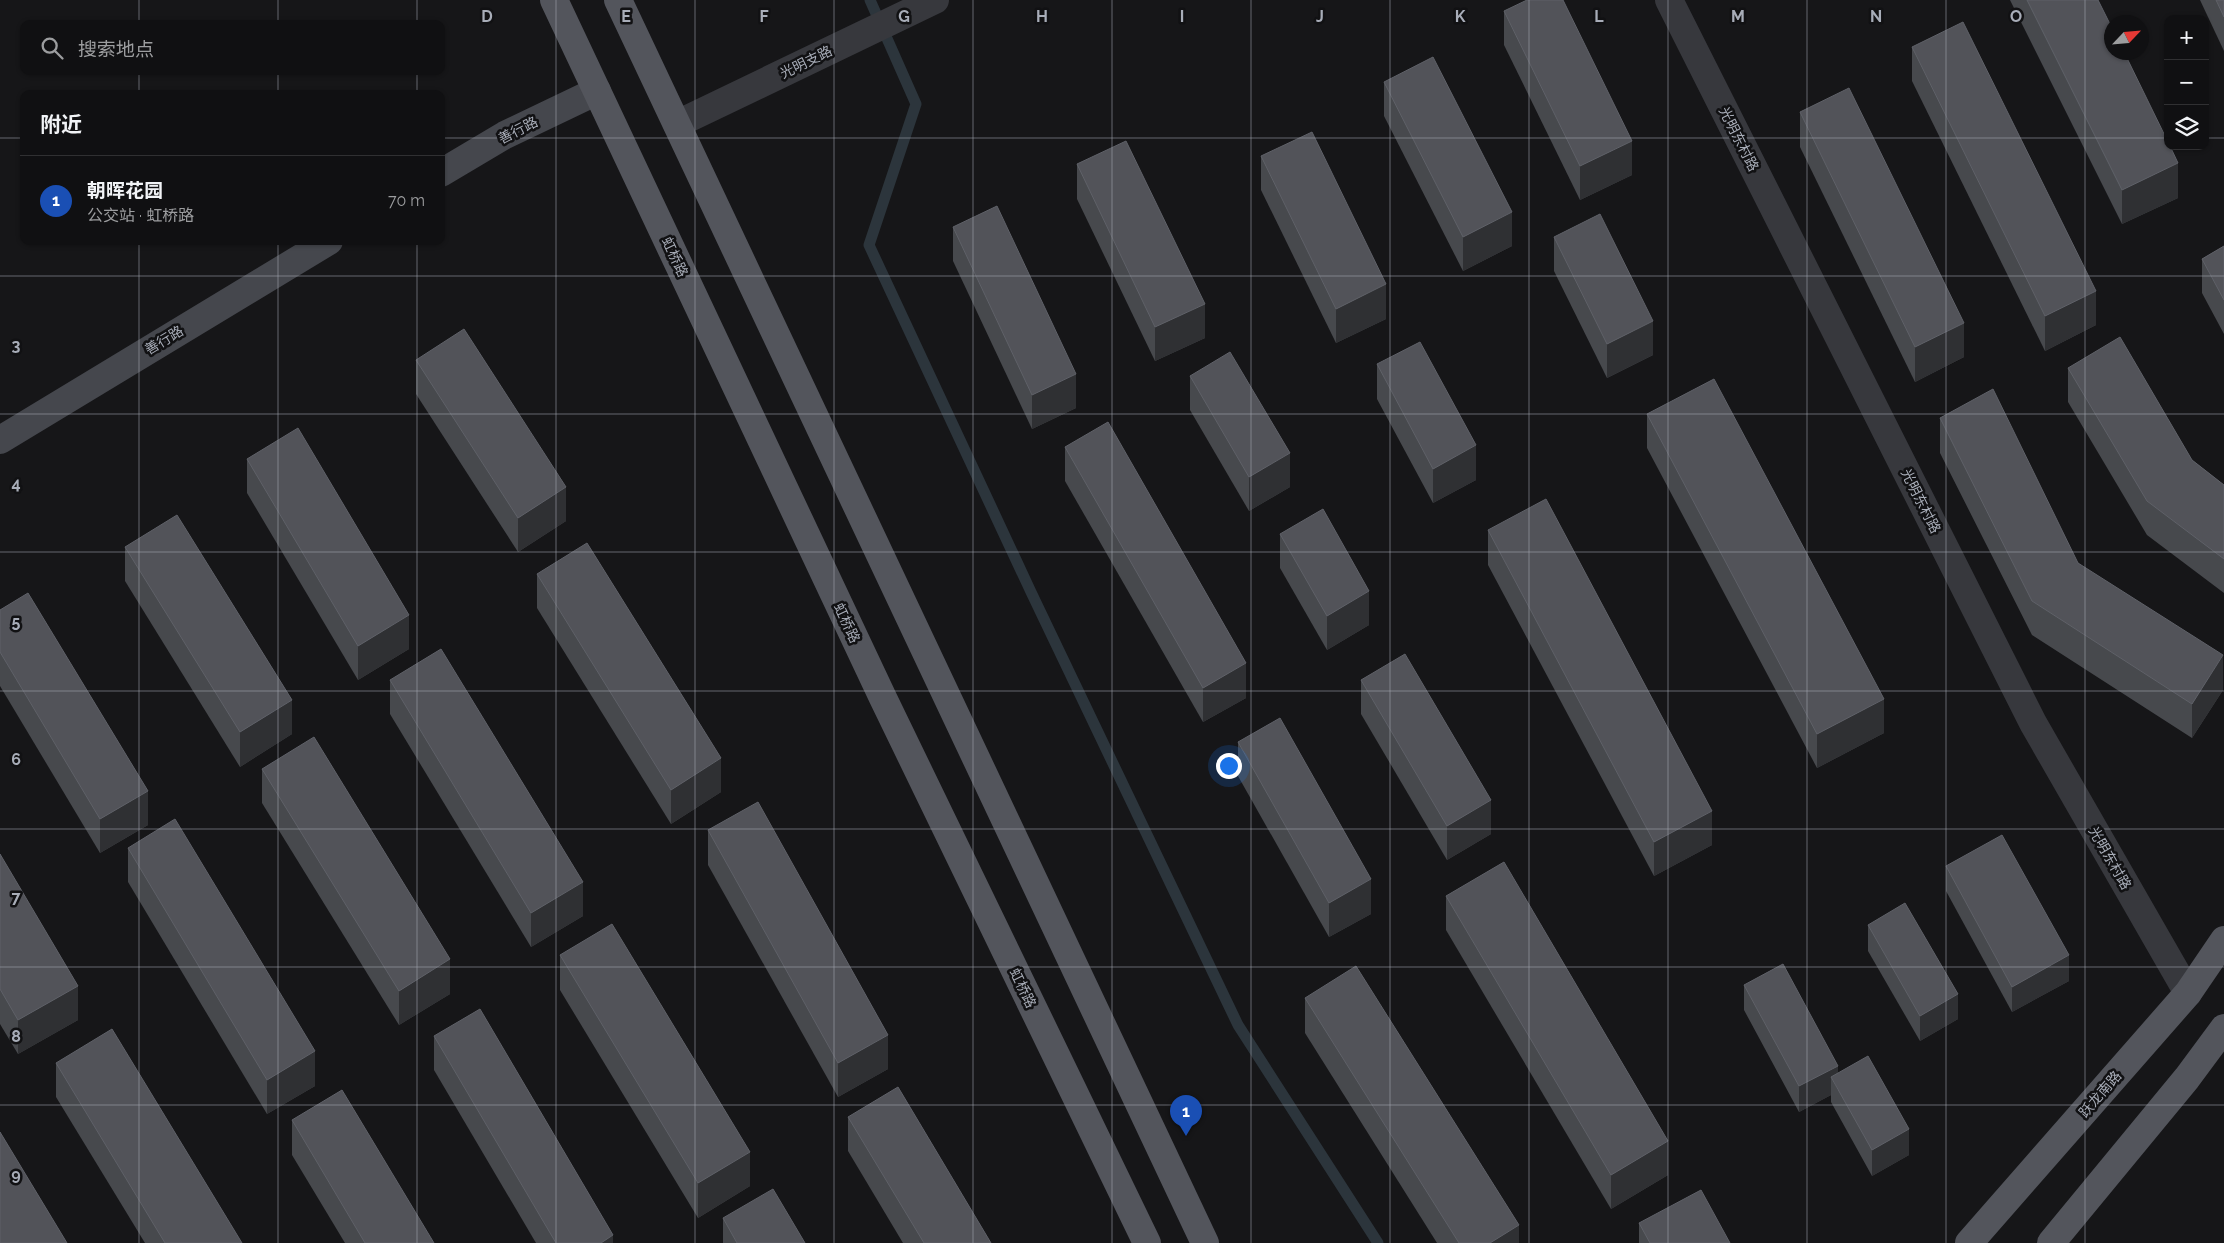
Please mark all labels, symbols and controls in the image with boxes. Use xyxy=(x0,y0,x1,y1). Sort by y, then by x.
text: D xyxy=(481,7,493,26)
text: E xyxy=(621,7,631,26)
text: F xyxy=(759,7,769,26)
text: G xyxy=(898,7,910,26)
text: H xyxy=(1036,7,1048,26)
text: I xyxy=(1180,7,1184,26)
text: J xyxy=(1316,7,1324,26)
text: K xyxy=(1455,7,1466,26)
text: L xyxy=(1594,7,1604,26)
text: M xyxy=(1731,7,1745,26)
text: N xyxy=(1870,7,1882,26)
text: O xyxy=(2010,7,2022,26)
north arrow xyxy=(2104,15,2149,60)
map controls xyxy=(2164,15,2209,150)
button: + xyxy=(2164,15,2209,60)
search box xyxy=(20,20,445,75)
icon: search xyxy=(38,34,66,62)
text: 搜索地点 xyxy=(78,38,154,60)
street label: 光明支路 xyxy=(777,43,835,81)
button: − xyxy=(2164,60,2209,105)
street label: 光明东村路 xyxy=(1716,104,1762,174)
button: layers xyxy=(2164,105,2209,150)
text: 附近 xyxy=(40,112,82,137)
street label: 善行路 xyxy=(496,113,540,147)
text: 朝晖花园 xyxy=(87,179,163,201)
text: 1 xyxy=(52,191,60,210)
text: 70 m xyxy=(388,191,425,210)
text: 公交站 · 虹桥路 xyxy=(87,206,194,225)
street label: 虹桥路 xyxy=(659,235,691,279)
street label: 善行路 xyxy=(142,322,186,358)
text: 3 xyxy=(12,336,21,355)
street label: 光明东村路 xyxy=(1898,466,1944,536)
text: 4 xyxy=(11,474,21,493)
street label: 虹桥路 xyxy=(831,601,863,645)
text: 5 xyxy=(12,612,21,631)
text: 6 xyxy=(11,750,21,769)
your location xyxy=(1216,753,1242,779)
street label: 光明东村路 xyxy=(2086,824,2134,892)
text: 7 xyxy=(12,888,21,907)
street label: 虹桥路 xyxy=(1007,966,1039,1010)
text: 8 xyxy=(11,1027,21,1046)
street label: 跃龙南路 xyxy=(2076,1068,2124,1120)
pin: 1 xyxy=(1170,1095,1202,1136)
text: 9 xyxy=(11,1165,21,1184)

